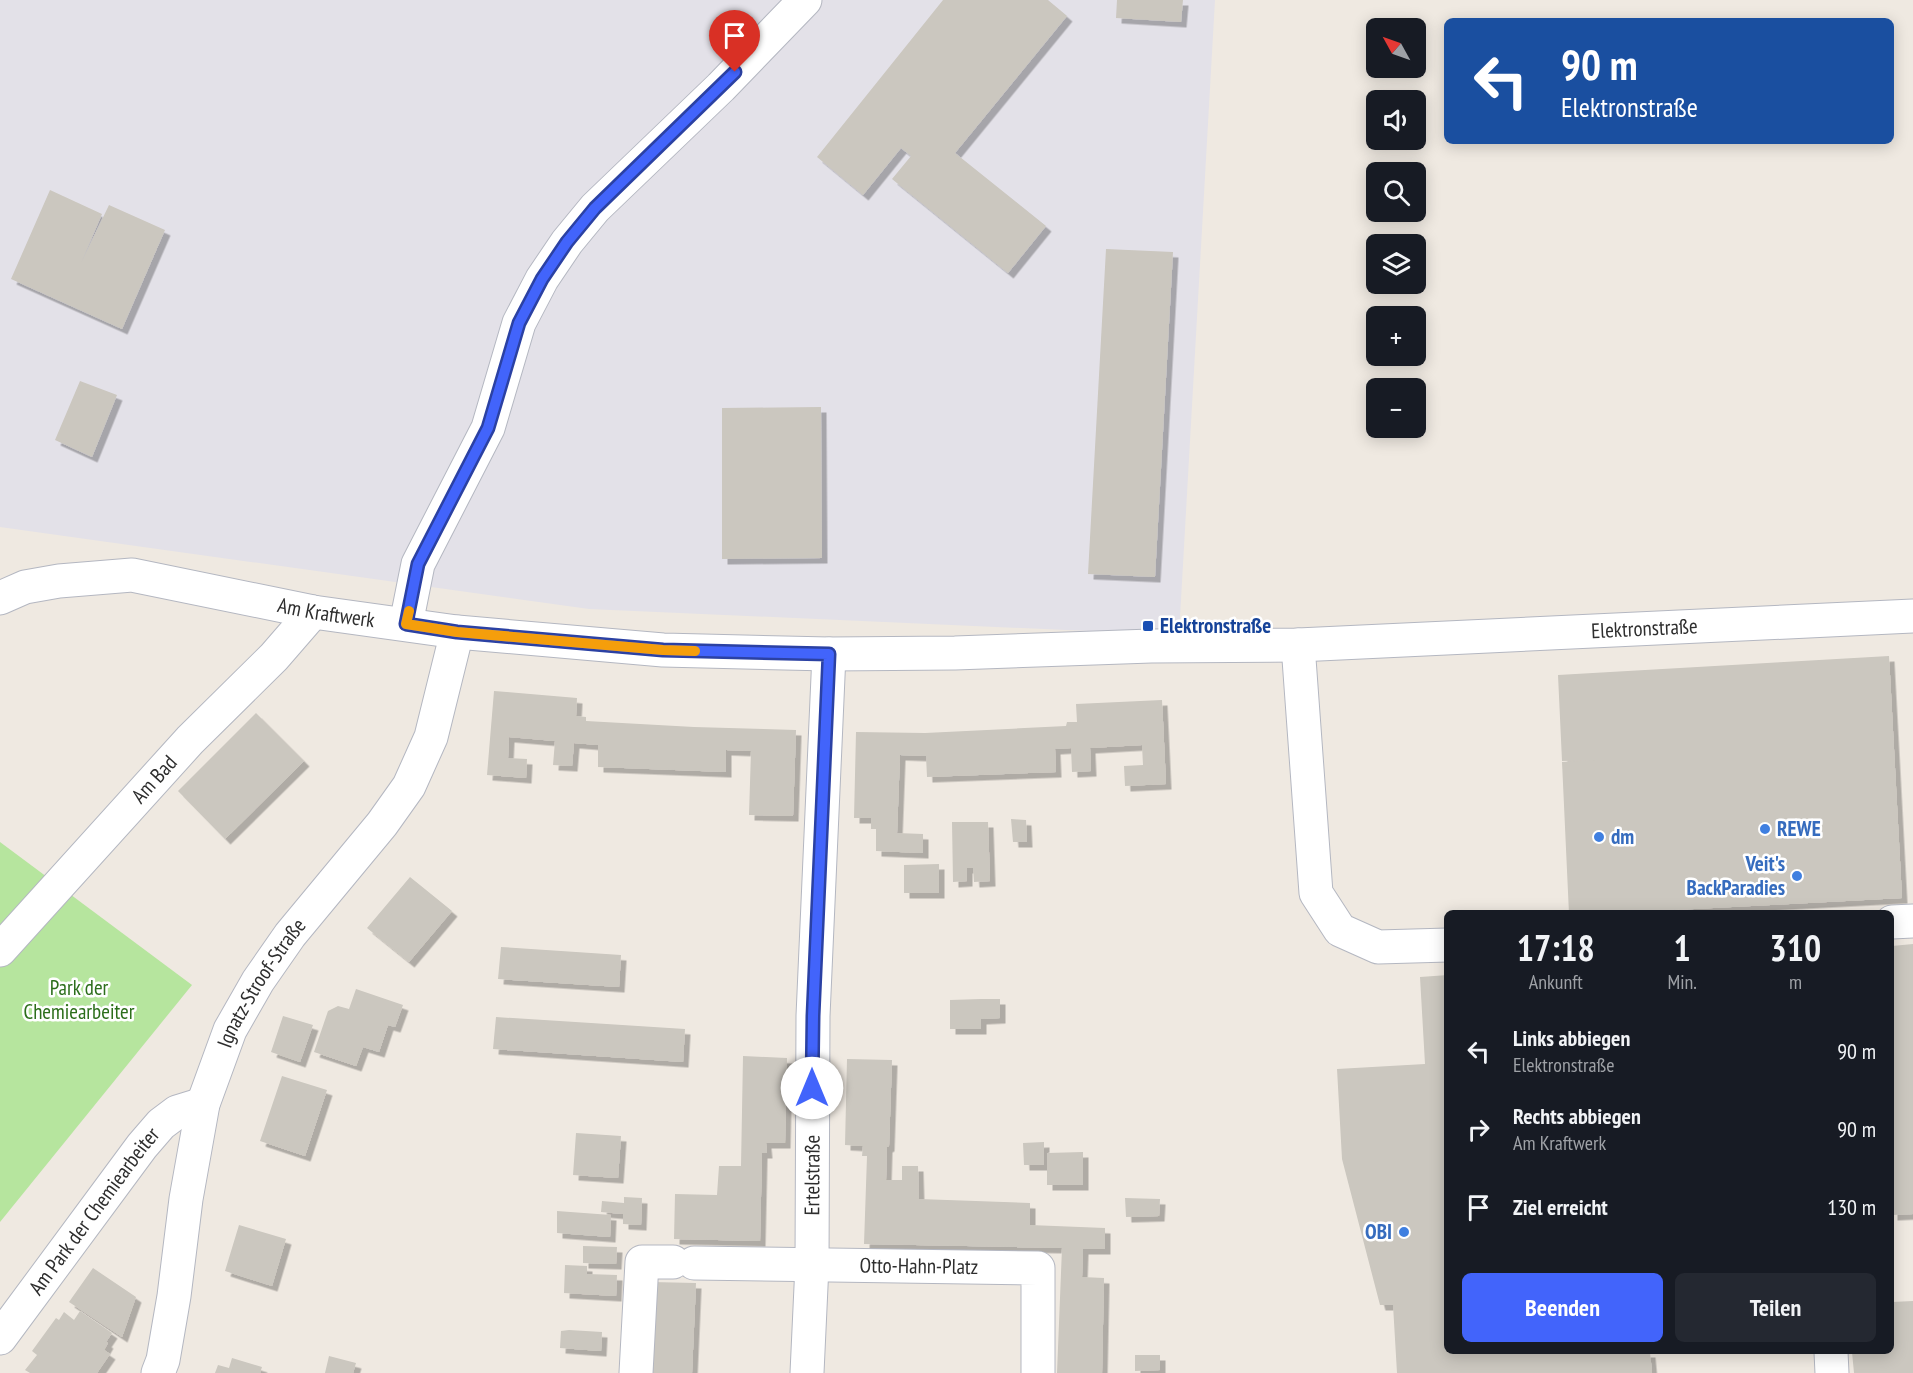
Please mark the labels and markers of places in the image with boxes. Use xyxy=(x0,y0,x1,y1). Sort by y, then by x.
pin xyxy=(709,10,760,72)
place label: Elektronstraße xyxy=(1160,612,1271,639)
marker: Elektronstraße xyxy=(1141,619,1155,633)
place label: REWE xyxy=(1777,815,1821,842)
marker: REWE xyxy=(1758,822,1772,836)
place label: dm xyxy=(1611,823,1634,850)
marker: dm xyxy=(1592,830,1606,844)
place label: Veit's BackParadies xyxy=(1687,850,1785,901)
marker: Veit's BackParadies xyxy=(1790,869,1804,883)
place label: OBI xyxy=(1365,1218,1392,1245)
marker: OBI xyxy=(1397,1225,1411,1239)

